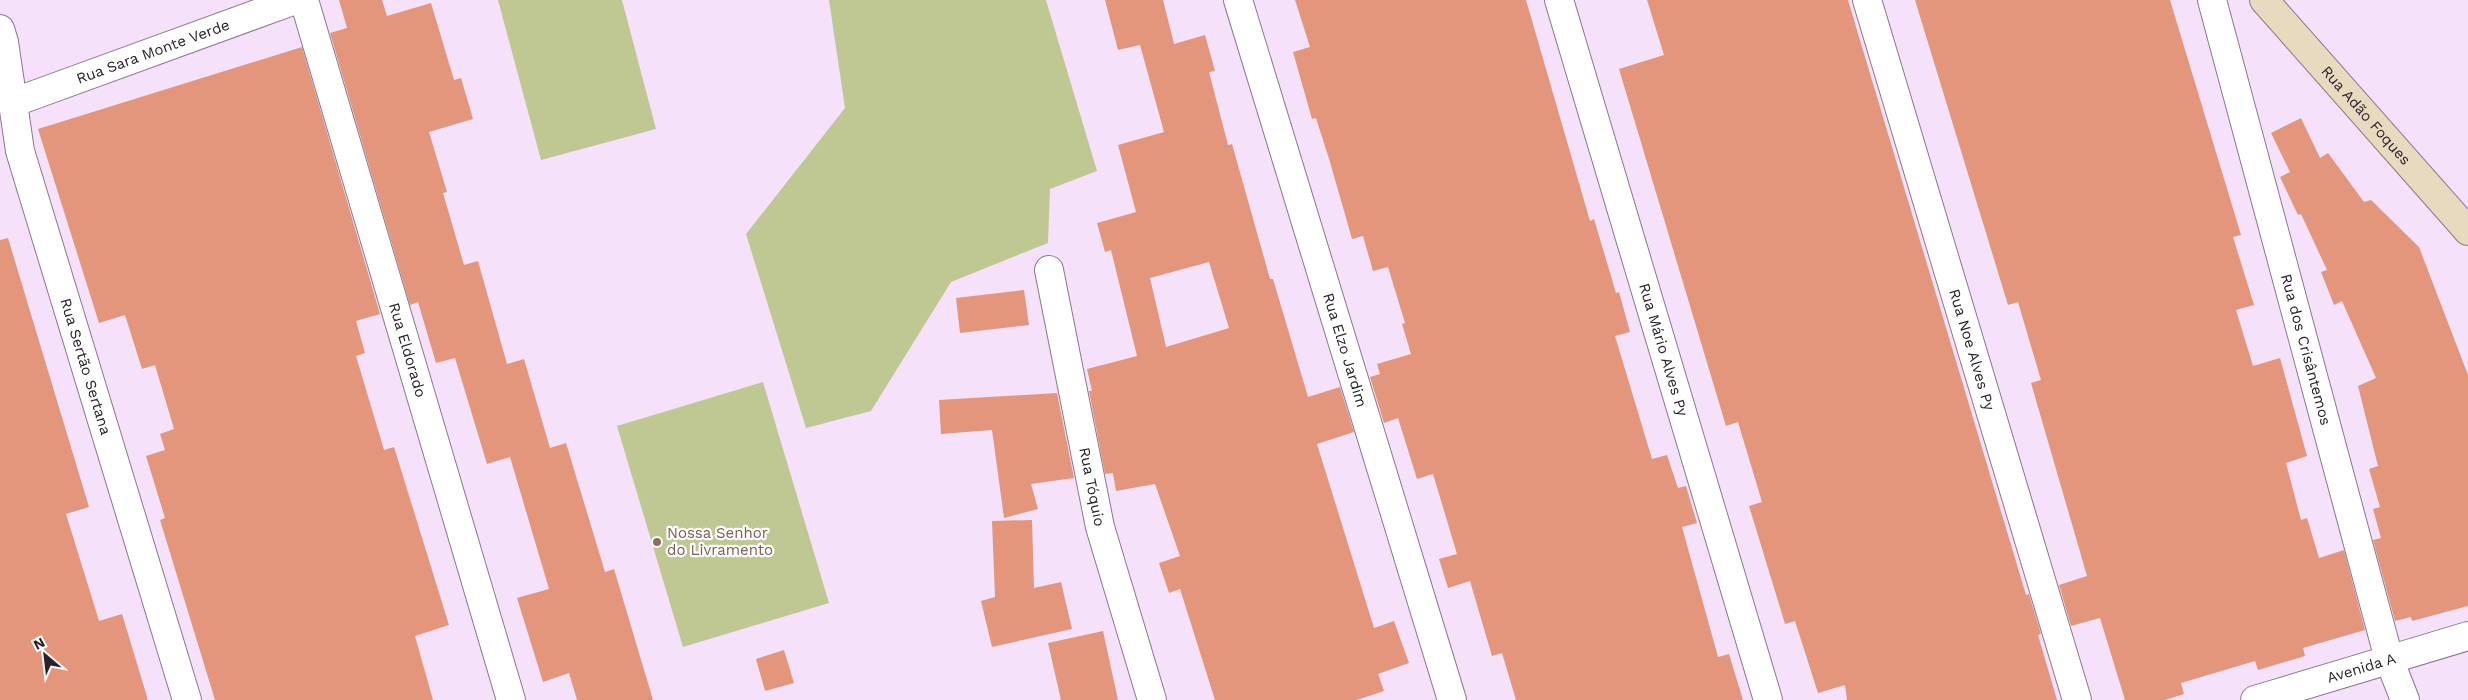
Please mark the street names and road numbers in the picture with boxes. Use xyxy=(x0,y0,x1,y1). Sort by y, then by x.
street label: Rua Sara Monte Verde xyxy=(74,16,232,88)
street label: Rua Adão Foques xyxy=(2317,62,2414,169)
street label: Rua dos Crisântemos xyxy=(2277,272,2335,427)
street label: Rua Mário Alves Py xyxy=(1635,281,1692,419)
street label: Rua Noe Alves Py xyxy=(1945,287,1999,413)
street label: Rua Elzo Jardim xyxy=(1319,291,1371,409)
street label: Rua Sertão Sertana xyxy=(56,296,115,437)
street label: Rua Eldorado xyxy=(385,301,430,399)
street label: Rua Tóquio xyxy=(1075,446,1109,528)
street label: Avenida A xyxy=(2325,649,2398,687)

